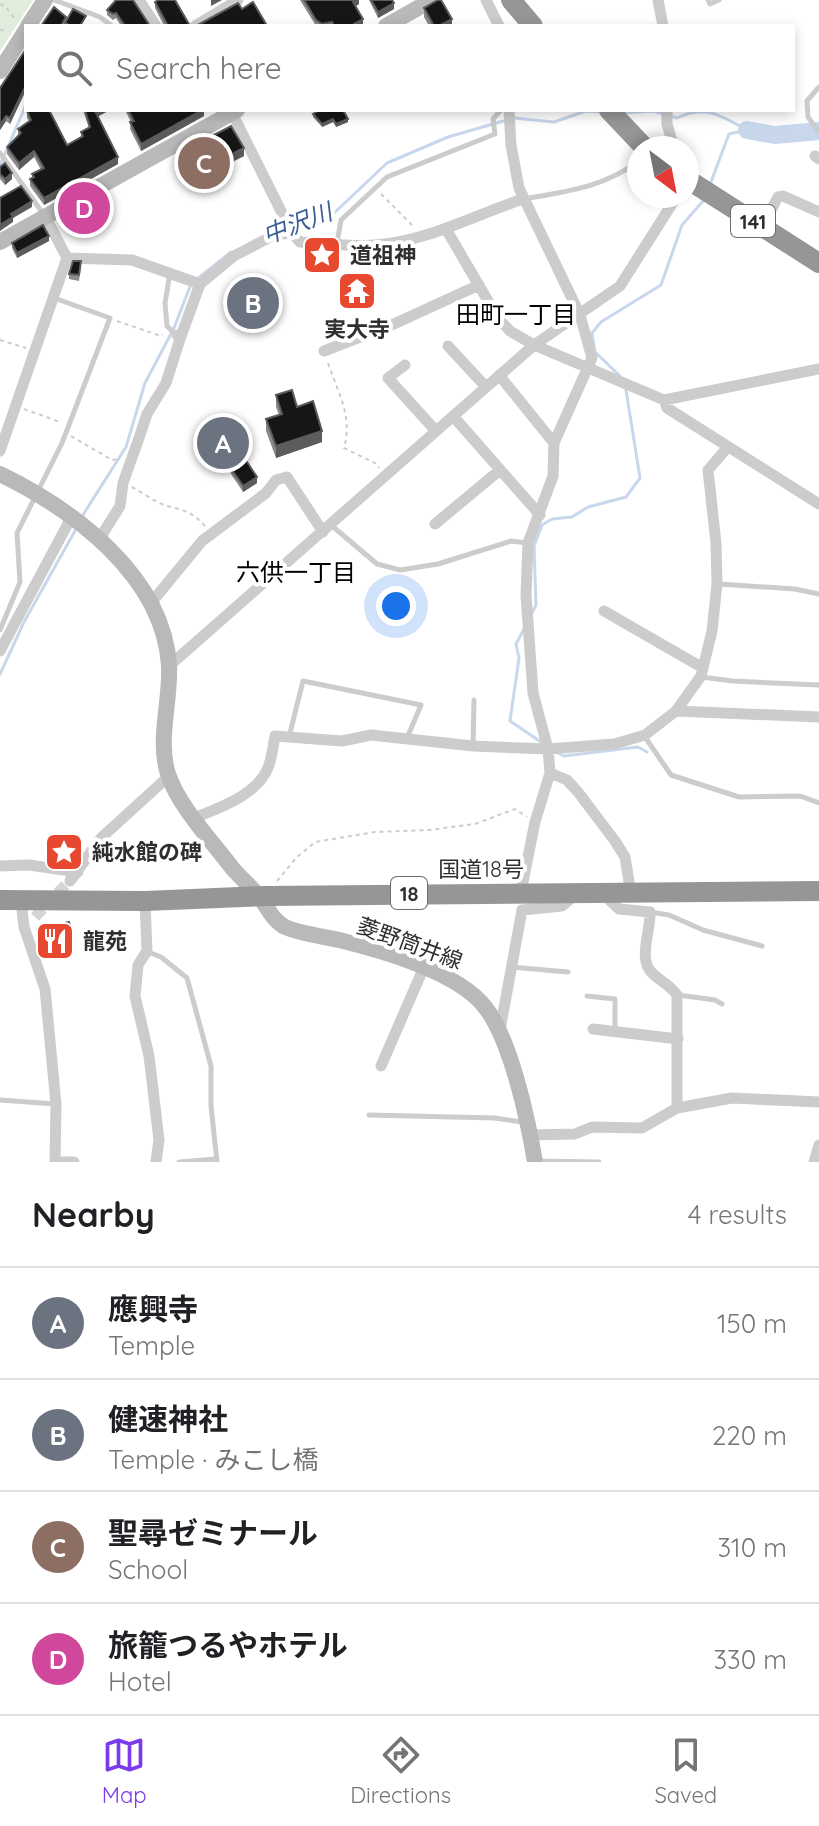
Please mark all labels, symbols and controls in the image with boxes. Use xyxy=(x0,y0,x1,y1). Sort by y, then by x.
search box xyxy=(24,24,795,112)
icon: search xyxy=(52,46,96,90)
text: Search here xyxy=(116,49,282,87)
pin: C xyxy=(178,133,230,193)
north arrow xyxy=(627,136,699,208)
pin: D xyxy=(58,178,110,238)
water label: 中沢川 xyxy=(258,195,339,250)
road number: 141 xyxy=(731,205,775,237)
place icon: 道祖神 xyxy=(301,234,343,276)
place label: 道祖神 xyxy=(350,241,416,269)
temple icon: 実大寺 xyxy=(336,270,378,312)
pin: B xyxy=(227,273,279,333)
district label: 田町一丁目 xyxy=(456,299,576,329)
place label: 実大寺 xyxy=(324,315,390,343)
pin: A xyxy=(197,413,249,473)
district label: 六供一丁目 xyxy=(236,557,356,587)
your location xyxy=(376,586,416,626)
place icon: 純水館の碑 xyxy=(43,831,85,873)
place label: 純水館の碑 xyxy=(92,838,202,866)
street label: 国道18号 xyxy=(438,855,524,883)
road number: 18 xyxy=(391,877,427,909)
street label: 菱野筒井線 xyxy=(354,911,466,975)
restaurant icon: 龍苑 xyxy=(34,920,76,962)
place label: 龍苑 xyxy=(83,927,127,955)
text: Nearby xyxy=(32,1193,155,1236)
text: 4 results xyxy=(688,1198,787,1231)
text: 應興寺 xyxy=(108,1290,198,1328)
text: A xyxy=(50,1307,66,1340)
text: 150 m xyxy=(717,1307,787,1340)
text: Temple xyxy=(108,1329,195,1362)
text: 健速神社 xyxy=(108,1400,228,1438)
text: B xyxy=(49,1419,67,1452)
text: 220 m xyxy=(712,1419,787,1452)
text: Temple · みこし橋 xyxy=(108,1443,318,1476)
text: 聖尋ゼミナール xyxy=(108,1514,318,1552)
text: C xyxy=(50,1531,66,1564)
text: 310 m xyxy=(717,1531,787,1564)
text: School xyxy=(108,1553,188,1586)
text: 旅籠つるやホテル xyxy=(108,1626,348,1664)
text: D xyxy=(49,1643,67,1676)
text: 330 m xyxy=(713,1643,787,1676)
text: Hotel xyxy=(108,1665,172,1698)
tab: Map xyxy=(102,1733,147,1809)
tab: Directions xyxy=(350,1733,451,1809)
tab: Saved xyxy=(654,1733,717,1809)

